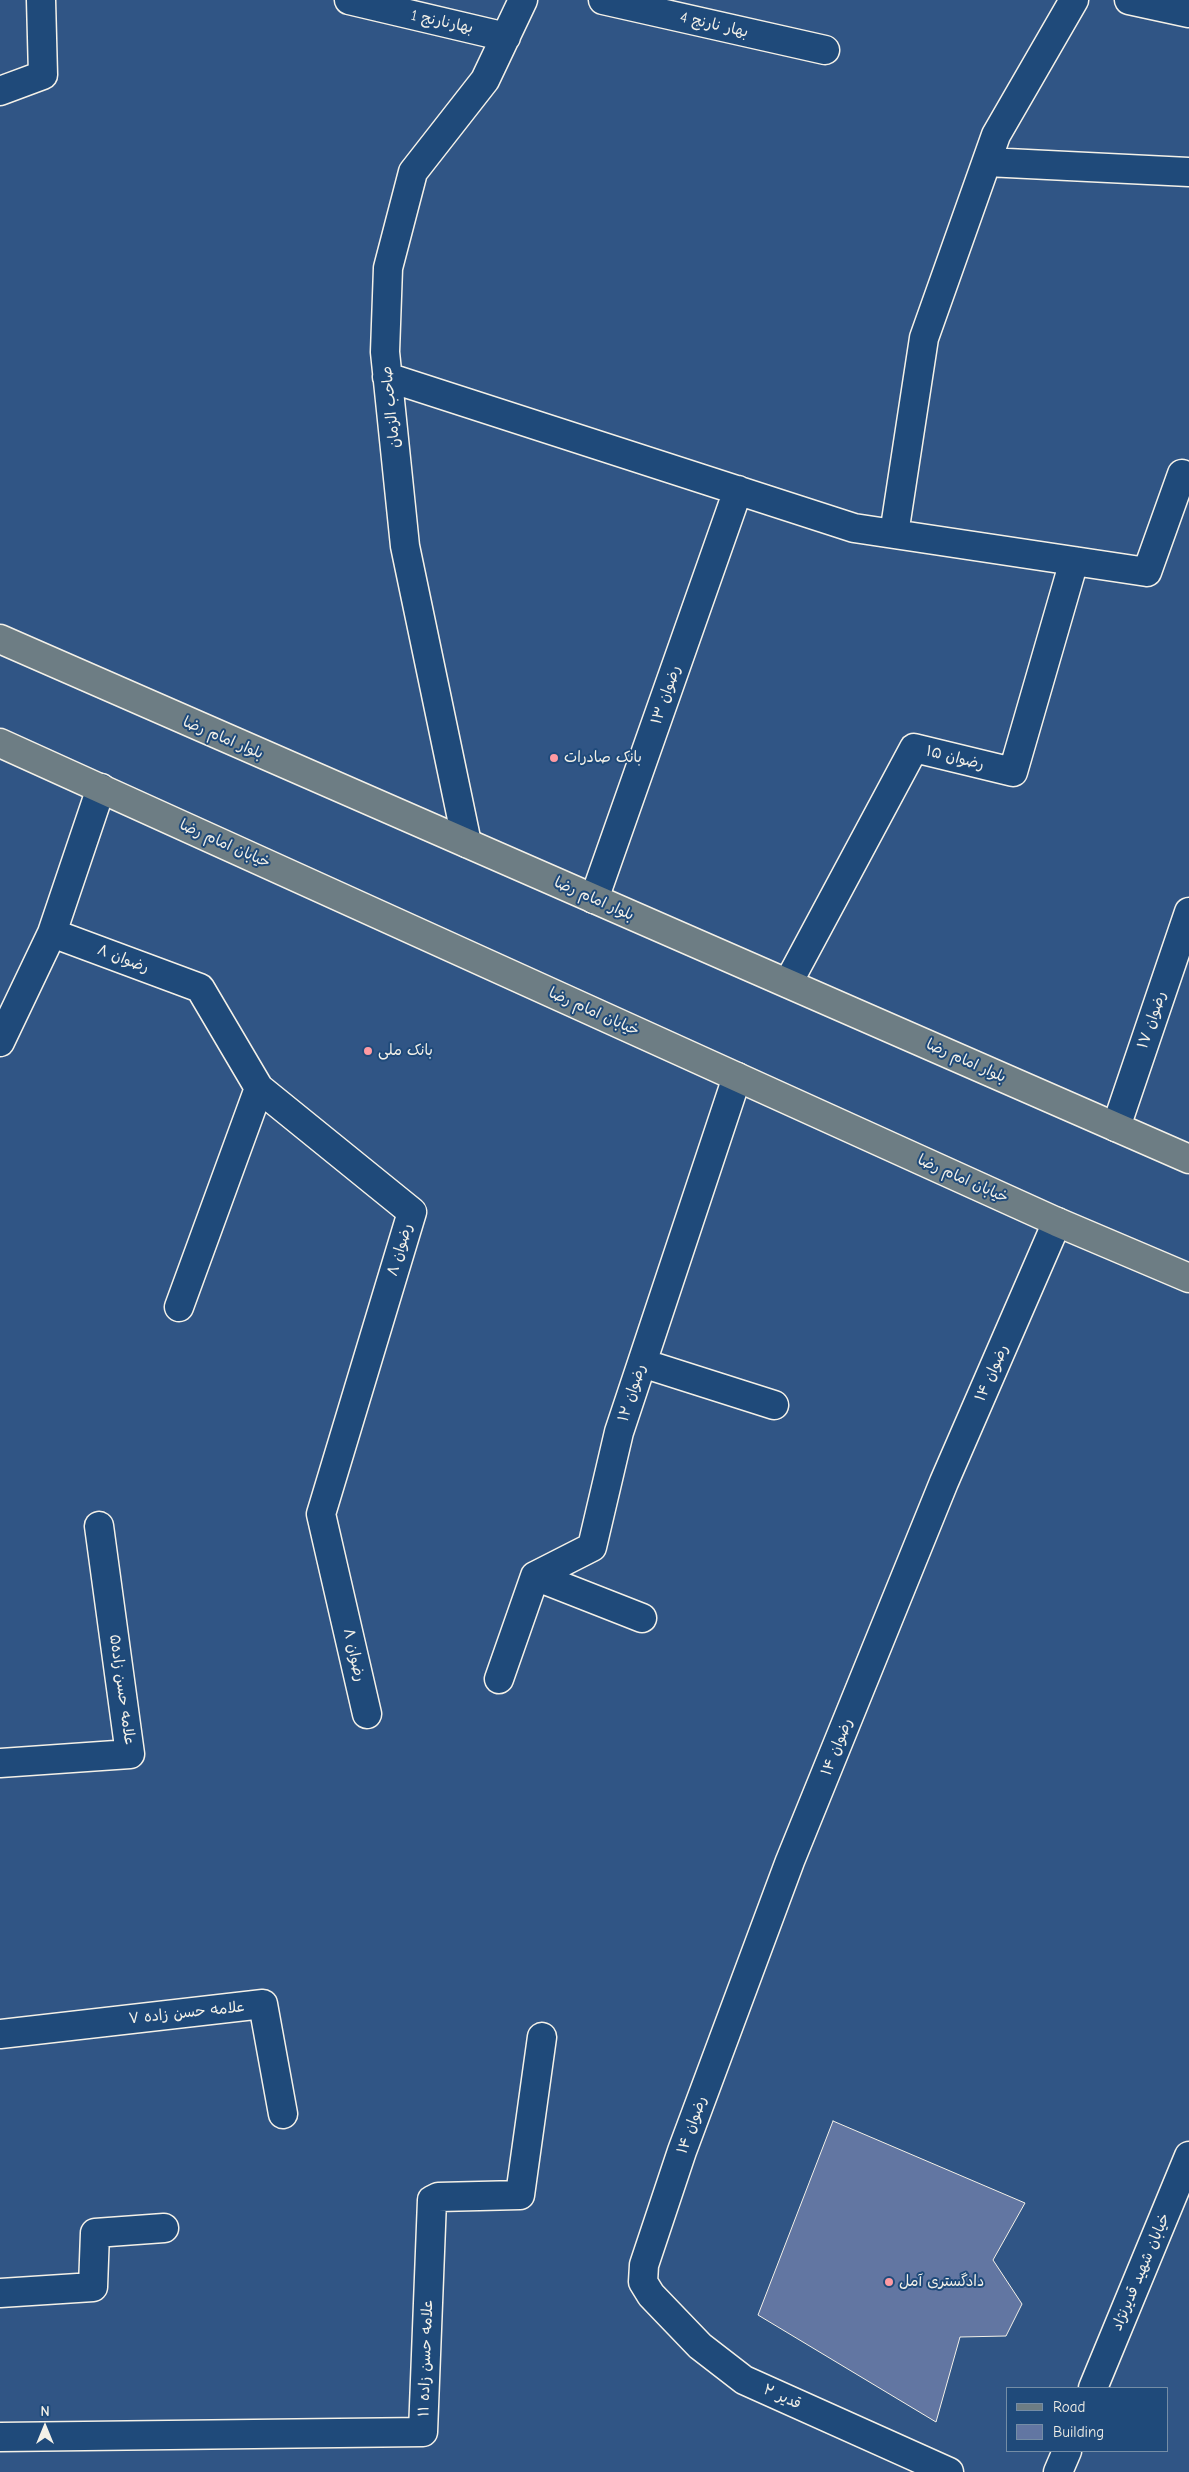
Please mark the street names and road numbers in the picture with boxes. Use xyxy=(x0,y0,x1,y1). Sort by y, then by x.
street label: بهارنارنج 1 xyxy=(409,7,475,37)
street label: بهار نارنج 4 xyxy=(678,8,750,42)
street label: صاحب الزمان xyxy=(378,365,404,449)
street label: رضوان ۱۳ xyxy=(648,663,684,727)
street label: بلوار امام رضا xyxy=(180,713,266,763)
street label: رضوان ۱۵ xyxy=(924,742,986,774)
street label: خیابان امام رضا xyxy=(177,816,273,872)
street label: بلوار امام رضا xyxy=(551,873,637,925)
street label: رضوان ۸ xyxy=(95,941,151,977)
street label: خیابان امام رضا xyxy=(546,984,642,1040)
street label: رضوان ۱۷ xyxy=(1134,989,1170,1051)
street label: بلوار امام رضا xyxy=(923,1035,1009,1087)
street label: خیابان امام رضا xyxy=(915,1151,1011,1207)
street label: رضوان ۸ xyxy=(383,1222,417,1278)
street label: رضوان ۱۴ xyxy=(972,1342,1012,1404)
street label: رضوان ۱۲ xyxy=(614,1362,650,1424)
street label: رضوان ۸ xyxy=(339,1627,369,1683)
street label: علامه حسن زاده۵ xyxy=(105,1633,139,1747)
street label: رضوان ۱۴ xyxy=(817,1716,857,1778)
street label: علامه حسن زاده ۷ xyxy=(128,1998,246,2028)
street label: رضوان ۱۴ xyxy=(673,2094,711,2156)
street label: خيابان شهيد قديرنژاد xyxy=(1108,2211,1174,2333)
street label: علامه حسن زاده ۱۱ xyxy=(415,2299,437,2417)
street label: قدیر ۲ xyxy=(760,2381,804,2413)

